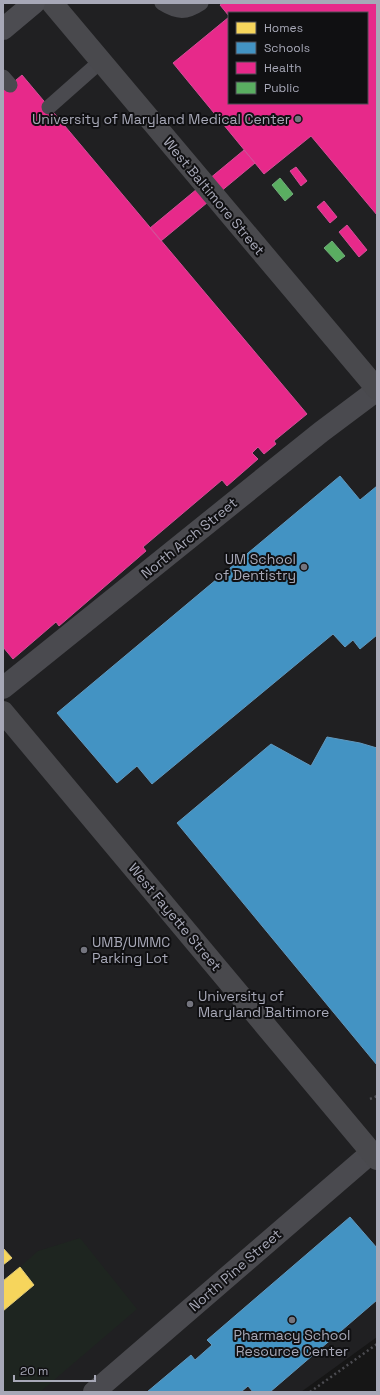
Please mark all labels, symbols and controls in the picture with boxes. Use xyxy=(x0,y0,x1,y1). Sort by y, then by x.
legend xyxy=(228,12,368,104)
text: Homes xyxy=(264,20,303,36)
text: Schools xyxy=(264,40,310,56)
text: Health xyxy=(264,60,302,76)
text: Public xyxy=(264,80,299,96)
place label: University of Maryland Medical Center xyxy=(32,110,290,128)
marker: University of Maryland Medical Center xyxy=(293,114,303,124)
street label: West Baltimore Street xyxy=(159,133,269,259)
street label: North Arch Street xyxy=(137,494,241,582)
place label: UM School of Dentistry xyxy=(215,550,296,584)
marker: UM School of Dentistry xyxy=(299,562,309,572)
street label: West Fayette Street xyxy=(125,859,225,975)
place label: UMB/UMMC Parking Lot xyxy=(92,933,170,967)
marker: UMB/UMMC Parking Lot xyxy=(79,945,89,955)
place label: University of Maryland Baltimore xyxy=(198,987,329,1021)
marker: University of Maryland Baltimore xyxy=(185,999,195,1009)
street label: North Pine Street xyxy=(185,1225,285,1315)
marker: Pharmacy School Resource Center xyxy=(287,1315,297,1325)
place label: Pharmacy School Resource Center xyxy=(233,1326,351,1360)
scale bar xyxy=(14,1357,95,1383)
text: 20 m xyxy=(20,1363,48,1379)

